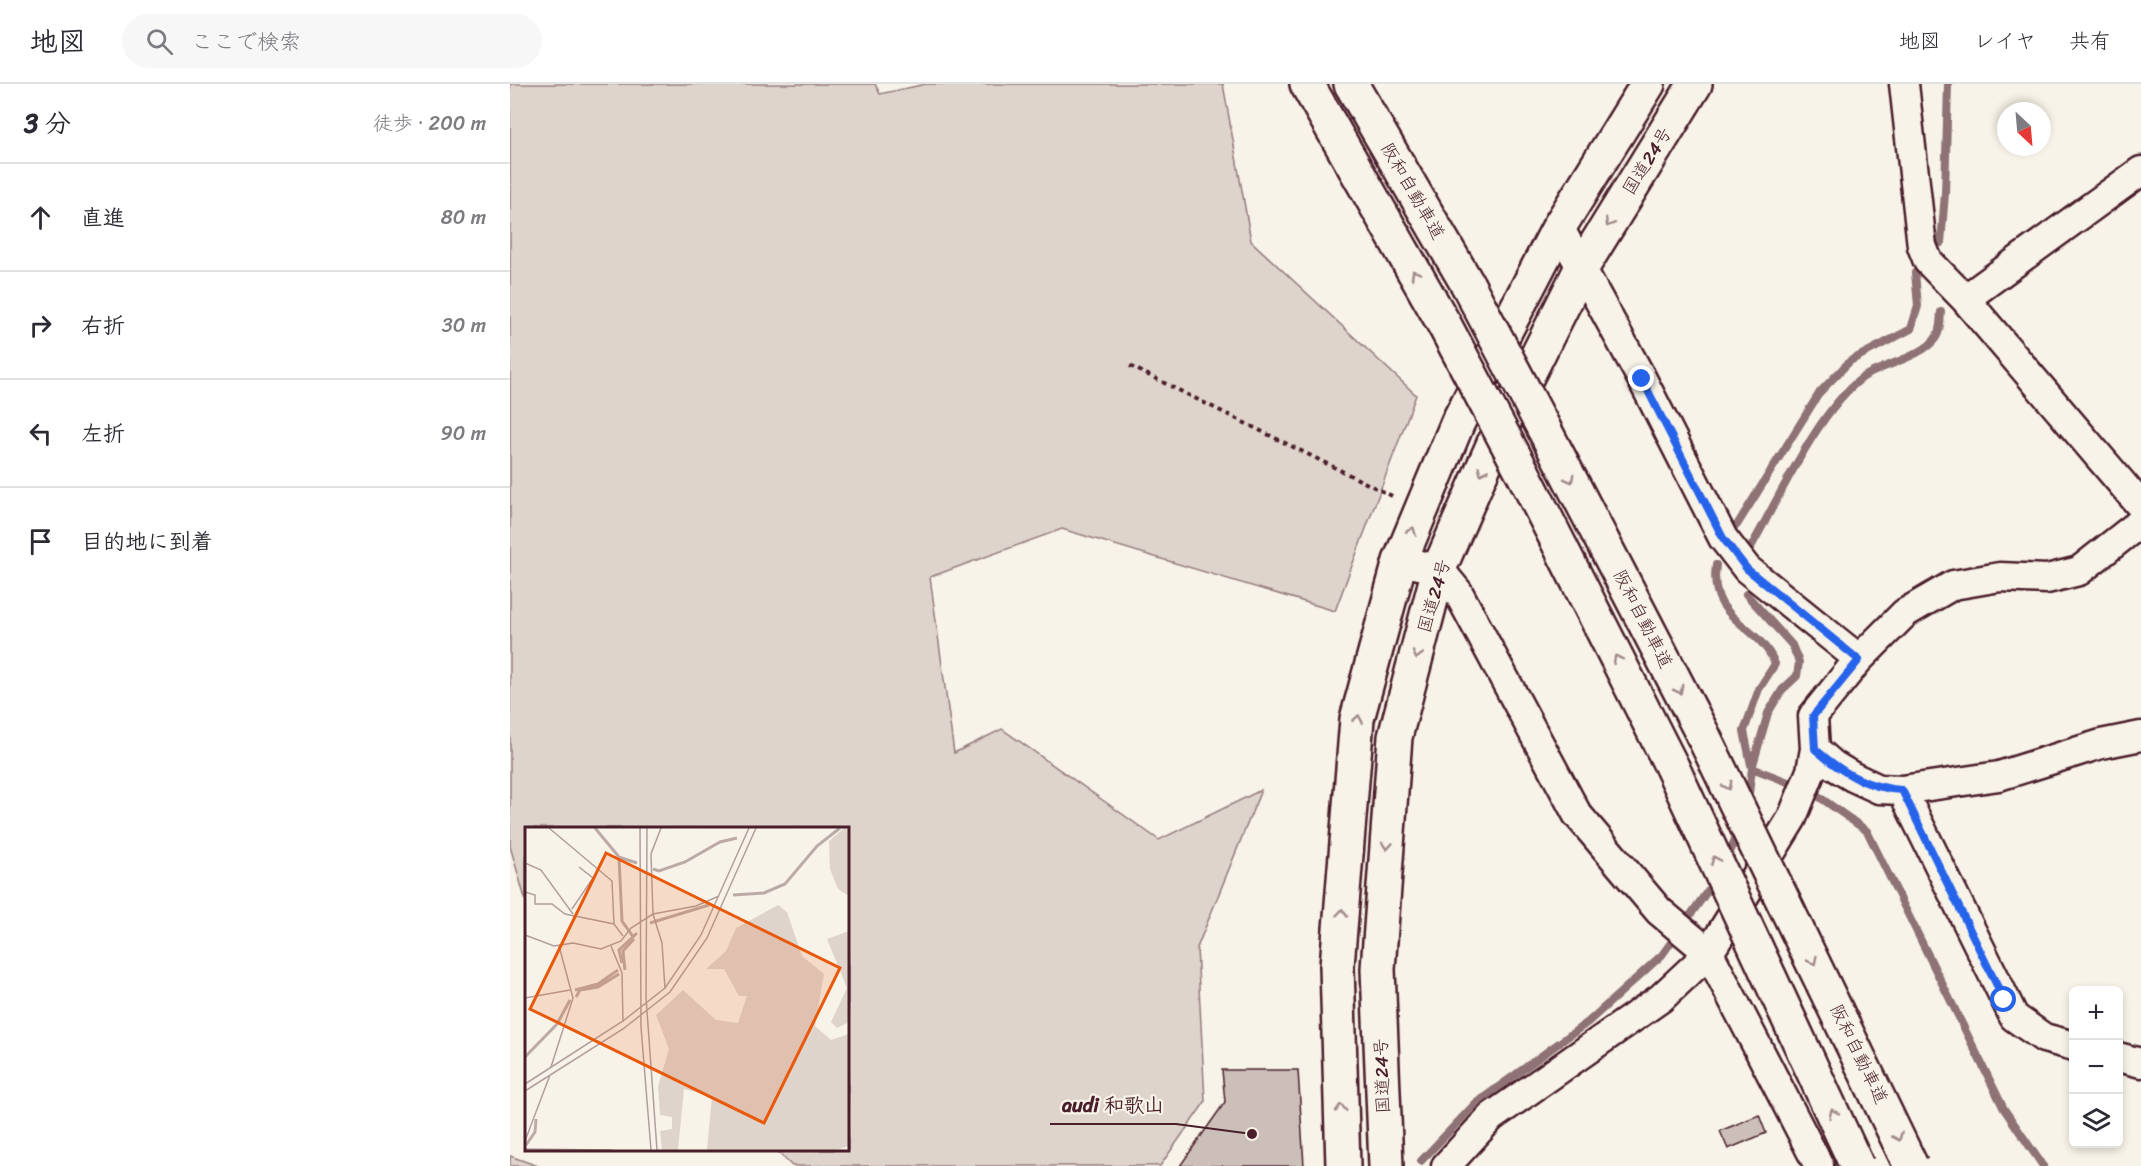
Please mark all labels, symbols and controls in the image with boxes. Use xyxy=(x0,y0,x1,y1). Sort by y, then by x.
search box xyxy=(122,14,542,68)
text: 地図 xyxy=(30,17,86,66)
text: ここで検索 xyxy=(191,22,301,61)
text: 地図 xyxy=(1899,22,1941,60)
text: レイヤ xyxy=(1974,22,2036,60)
text: 共有 xyxy=(2069,22,2111,60)
icon: search xyxy=(143,25,176,58)
text: 3 分 xyxy=(24,100,71,146)
north arrow xyxy=(1997,102,2051,156)
text: 徒歩 · 200 m xyxy=(373,106,486,141)
street label: 国道24号 xyxy=(1613,120,1681,202)
street label: 阪和自動車道 xyxy=(1372,136,1454,246)
text: 直進 xyxy=(81,198,125,237)
text: 80 m xyxy=(441,200,486,235)
icon: ahead xyxy=(24,201,57,234)
one-way arrow xyxy=(1604,217,1616,227)
one-way arrow xyxy=(1411,269,1422,280)
text: 右折 xyxy=(81,306,125,345)
text: 30 m xyxy=(442,308,486,343)
icon: right xyxy=(24,309,57,342)
route end xyxy=(1628,365,1654,391)
text: 左折 xyxy=(81,414,125,453)
text: 90 m xyxy=(441,416,486,451)
icon: left xyxy=(24,417,57,450)
one-way arrow xyxy=(1477,465,1489,476)
one-way arrow xyxy=(1563,473,1574,484)
text: 目的地に到着 xyxy=(81,522,213,561)
icon: arrive xyxy=(24,525,57,558)
one-way arrow xyxy=(1405,527,1417,538)
street label: 国道24号 xyxy=(1408,555,1460,637)
street label: 阪和自動車道 xyxy=(1604,564,1682,674)
one-way arrow xyxy=(1412,649,1424,659)
one-way arrow xyxy=(1613,654,1625,665)
one-way arrow xyxy=(1672,683,1684,694)
one-way arrow xyxy=(1351,714,1364,724)
one-way arrow xyxy=(1720,780,1732,791)
inset map xyxy=(525,827,849,1151)
one-way arrow xyxy=(1381,842,1394,851)
one-way arrow xyxy=(1710,855,1722,866)
one-way arrow xyxy=(1335,908,1348,917)
one-way arrow xyxy=(1806,955,1818,966)
route start xyxy=(1990,986,2016,1012)
map controls xyxy=(2069,986,2123,1148)
button: + xyxy=(2069,986,2123,1040)
street label: 阪和自動車道 xyxy=(1821,998,1897,1110)
street label: 国道24号 xyxy=(1365,1038,1399,1114)
button: − xyxy=(2069,1040,2123,1094)
callout: audi 和歌山 xyxy=(1050,1086,1176,1124)
text: audi 和歌山 xyxy=(1061,1088,1164,1123)
button: layers xyxy=(2069,1094,2123,1148)
one-way arrow xyxy=(1335,1103,1347,1112)
one-way arrow xyxy=(1828,1108,1840,1119)
one-way arrow xyxy=(1891,1130,1903,1141)

